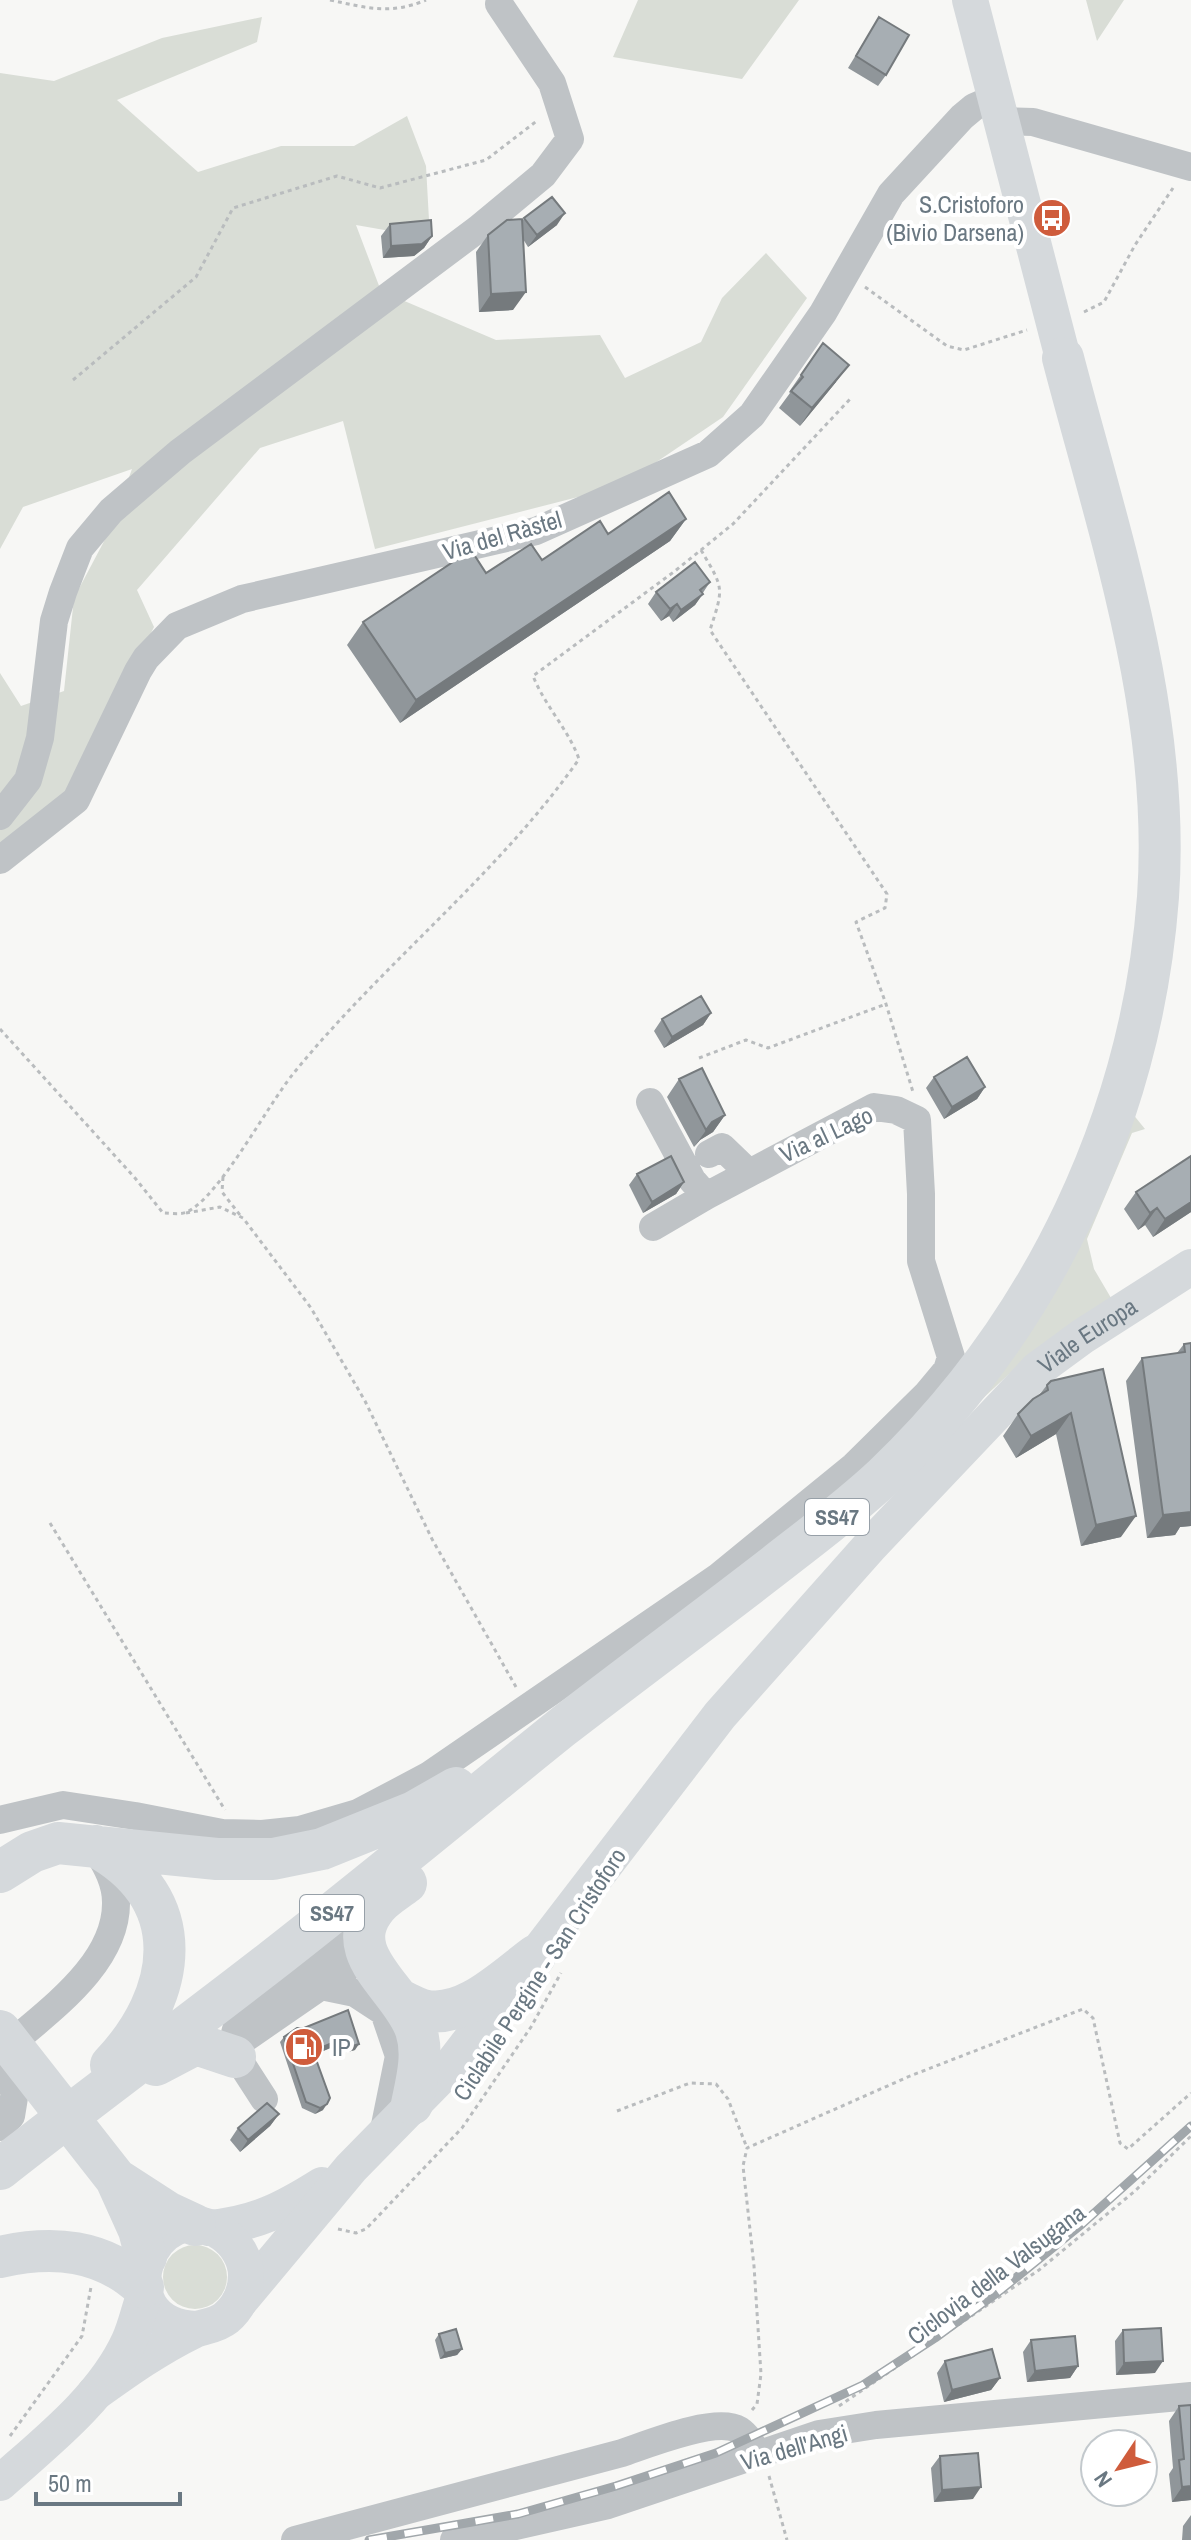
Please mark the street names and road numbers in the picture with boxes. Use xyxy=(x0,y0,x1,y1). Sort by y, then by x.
street label: Via del Ràstel xyxy=(439,503,565,567)
street label: Via al Lago xyxy=(774,1099,878,1169)
street label: Viale Europa xyxy=(1031,1290,1143,1380)
road number: SS47 xyxy=(805,1499,869,1535)
street label: Ciclabile Pergine - San Cristoforo xyxy=(445,1841,633,2107)
road number: SS47 xyxy=(300,1895,364,1931)
street label: Ciclovia della Valsugana xyxy=(900,2196,1092,2352)
street label: Via dell'Angi xyxy=(737,2417,851,2477)

